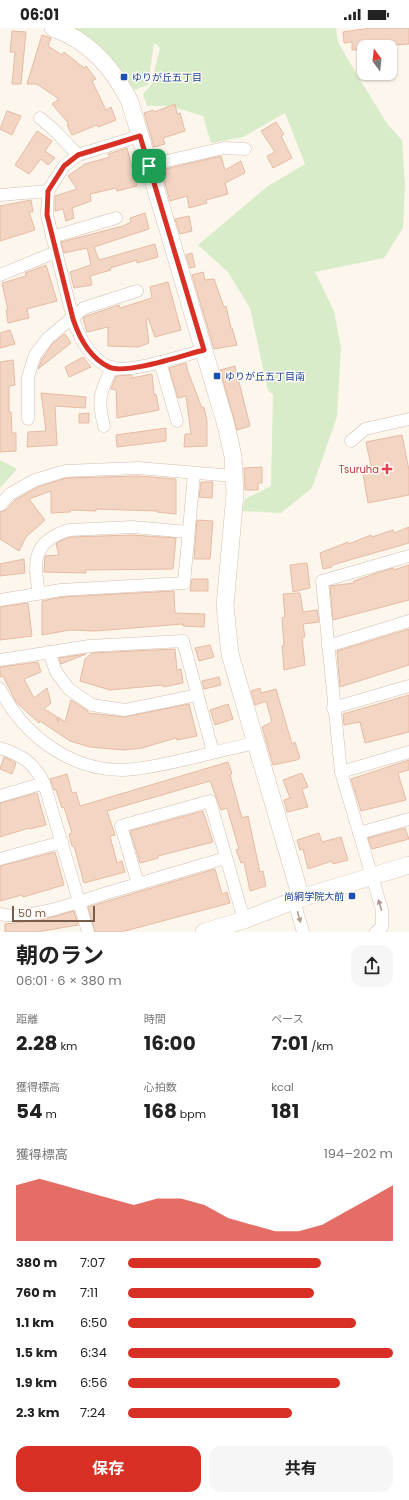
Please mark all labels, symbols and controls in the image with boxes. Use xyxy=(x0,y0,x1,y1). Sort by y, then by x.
text: 06:01 xyxy=(20,4,59,25)
north arrow xyxy=(357,40,397,80)
map controls xyxy=(357,40,397,80)
place label: ゆりが丘五丁目 xyxy=(132,70,202,85)
marker: ゆりが丘五丁目 xyxy=(119,72,129,82)
pin xyxy=(132,149,166,183)
icon: arrive xyxy=(138,155,160,177)
place label: ゆりが丘五丁目南 xyxy=(225,369,305,384)
marker: ゆりが丘五丁目南 xyxy=(212,371,222,381)
place label: Tsuruha xyxy=(339,462,379,477)
marker: Tsuruha xyxy=(382,464,392,474)
place label: 尚絅学院大前 xyxy=(284,889,344,904)
marker: 尚絅学院大前 xyxy=(347,891,357,901)
one-way arrow xyxy=(377,899,383,911)
scale bar xyxy=(12,904,95,923)
text: 50 m xyxy=(18,905,46,921)
one-way arrow xyxy=(296,911,302,923)
text: 朝のラン xyxy=(16,940,104,971)
button: share xyxy=(351,945,393,987)
text: 06:01 · 6 × 380 m xyxy=(16,971,122,990)
text: 距離 xyxy=(16,1011,38,1027)
text: 時間 xyxy=(144,1011,166,1027)
text: ペース xyxy=(271,1011,304,1027)
text: 2.28 xyxy=(16,1029,57,1057)
text: 16:00 xyxy=(144,1029,196,1057)
text: 7:01 xyxy=(271,1029,308,1057)
text: km xyxy=(57,1038,77,1054)
text: /km xyxy=(308,1038,333,1054)
text: 獲得標高 xyxy=(16,1079,60,1095)
text: 心拍数 xyxy=(144,1079,177,1095)
text: kcal xyxy=(271,1079,294,1095)
text: 54 xyxy=(16,1097,43,1125)
text: 168 xyxy=(144,1097,177,1125)
text: 181 xyxy=(271,1097,299,1125)
text: m xyxy=(43,1106,57,1122)
text: bpm xyxy=(177,1106,206,1122)
text: 194–202 m xyxy=(324,1144,393,1163)
text: 獲得標高 xyxy=(16,1145,68,1164)
text: 380 m xyxy=(16,1253,57,1272)
text: 7:07 xyxy=(80,1253,105,1272)
text: 760 m xyxy=(16,1283,56,1302)
text: 7:11 xyxy=(80,1283,98,1302)
text: 1.1 km xyxy=(16,1313,54,1332)
text: 6:50 xyxy=(80,1313,107,1332)
text: 1.5 km xyxy=(16,1343,58,1362)
text: 6:34 xyxy=(80,1343,107,1362)
text: 1.9 km xyxy=(16,1373,57,1392)
text: 6:56 xyxy=(80,1373,107,1392)
text: 2.3 km xyxy=(16,1403,60,1422)
text: 7:24 xyxy=(80,1403,106,1422)
button: 保存 xyxy=(16,1446,201,1492)
button: 共有 xyxy=(209,1446,393,1492)

